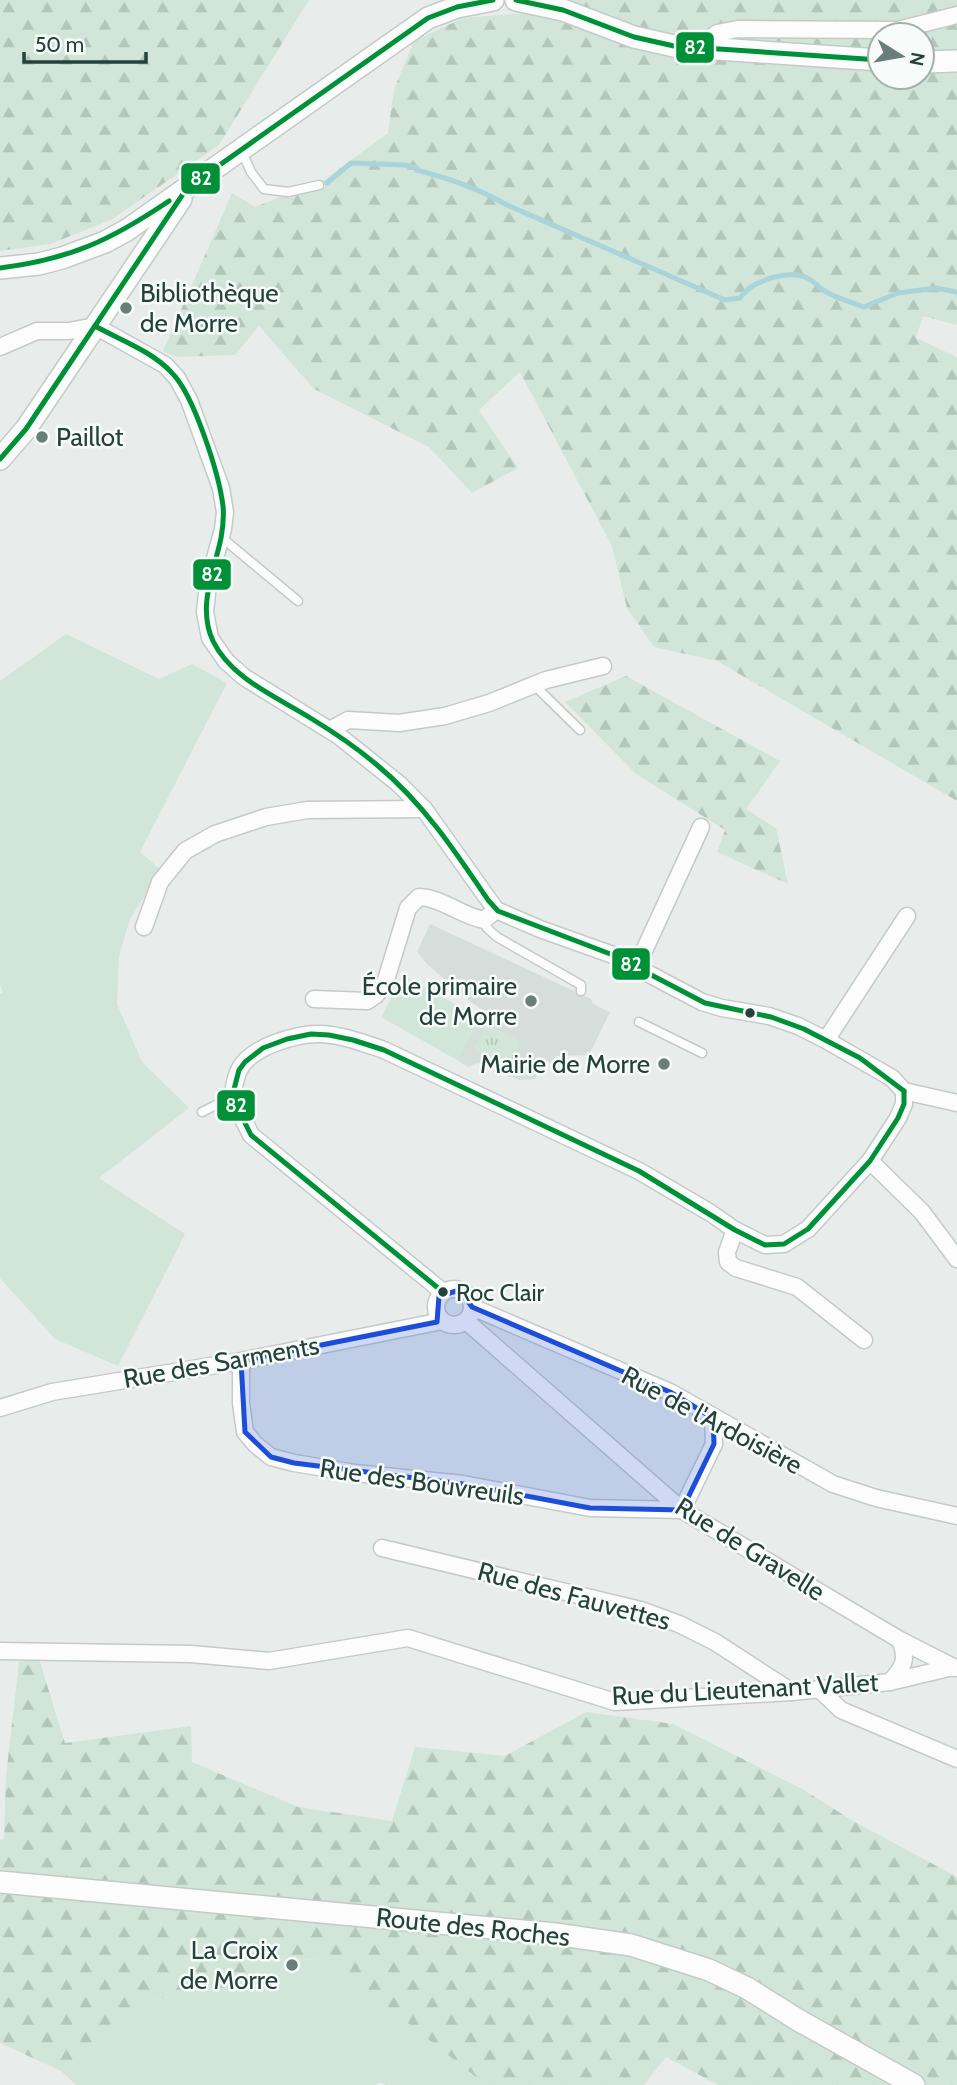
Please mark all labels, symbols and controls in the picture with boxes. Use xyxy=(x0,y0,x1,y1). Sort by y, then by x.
scale bar xyxy=(24,21,147,65)
north arrow xyxy=(866,21,936,91)
line badge: 82 xyxy=(675,31,715,64)
text: 50 m xyxy=(35,32,84,57)
text: 82 xyxy=(684,36,706,59)
text: N xyxy=(905,50,930,68)
line badge: 82 xyxy=(180,162,221,195)
text: 82 xyxy=(190,167,212,190)
place label: Bibliothèque de Morre xyxy=(140,277,279,339)
marker: Bibliothèque de Morre xyxy=(118,300,134,316)
place label: Paillot xyxy=(56,421,124,453)
marker: Paillot xyxy=(34,429,50,445)
line badge: 82 xyxy=(192,558,232,591)
text: 82 xyxy=(201,563,223,586)
line badge: 82 xyxy=(611,947,651,981)
text: 82 xyxy=(620,953,642,976)
place label: École primaire de Morre xyxy=(362,970,517,1032)
marker: École primaire de Morre xyxy=(523,993,539,1009)
unlabelled marker xyxy=(743,1006,757,1020)
place label: Mairie de Morre xyxy=(480,1048,650,1080)
marker: Mairie de Morre xyxy=(656,1056,672,1072)
line badge: 82 xyxy=(216,1089,256,1122)
text: 82 xyxy=(225,1094,247,1117)
place label: Roc Clair xyxy=(456,1278,545,1307)
marker: Roc Clair xyxy=(436,1285,450,1299)
street label: Rue des Sarments xyxy=(121,1329,322,1395)
street label: Rue de l'Ardoisière xyxy=(616,1359,808,1481)
street label: Rue des Bouvreuils xyxy=(318,1452,526,1512)
street label: Rue de Gravelle xyxy=(669,1490,831,1608)
street label: Rue des Fauvettes xyxy=(474,1555,674,1637)
street label: Rue du Lieutenant Vallet xyxy=(611,1666,879,1712)
street label: Route des Roches xyxy=(374,1901,572,1953)
place label: La Croix de Morre xyxy=(180,1934,279,1996)
marker: La Croix de Morre xyxy=(284,1957,300,1973)

